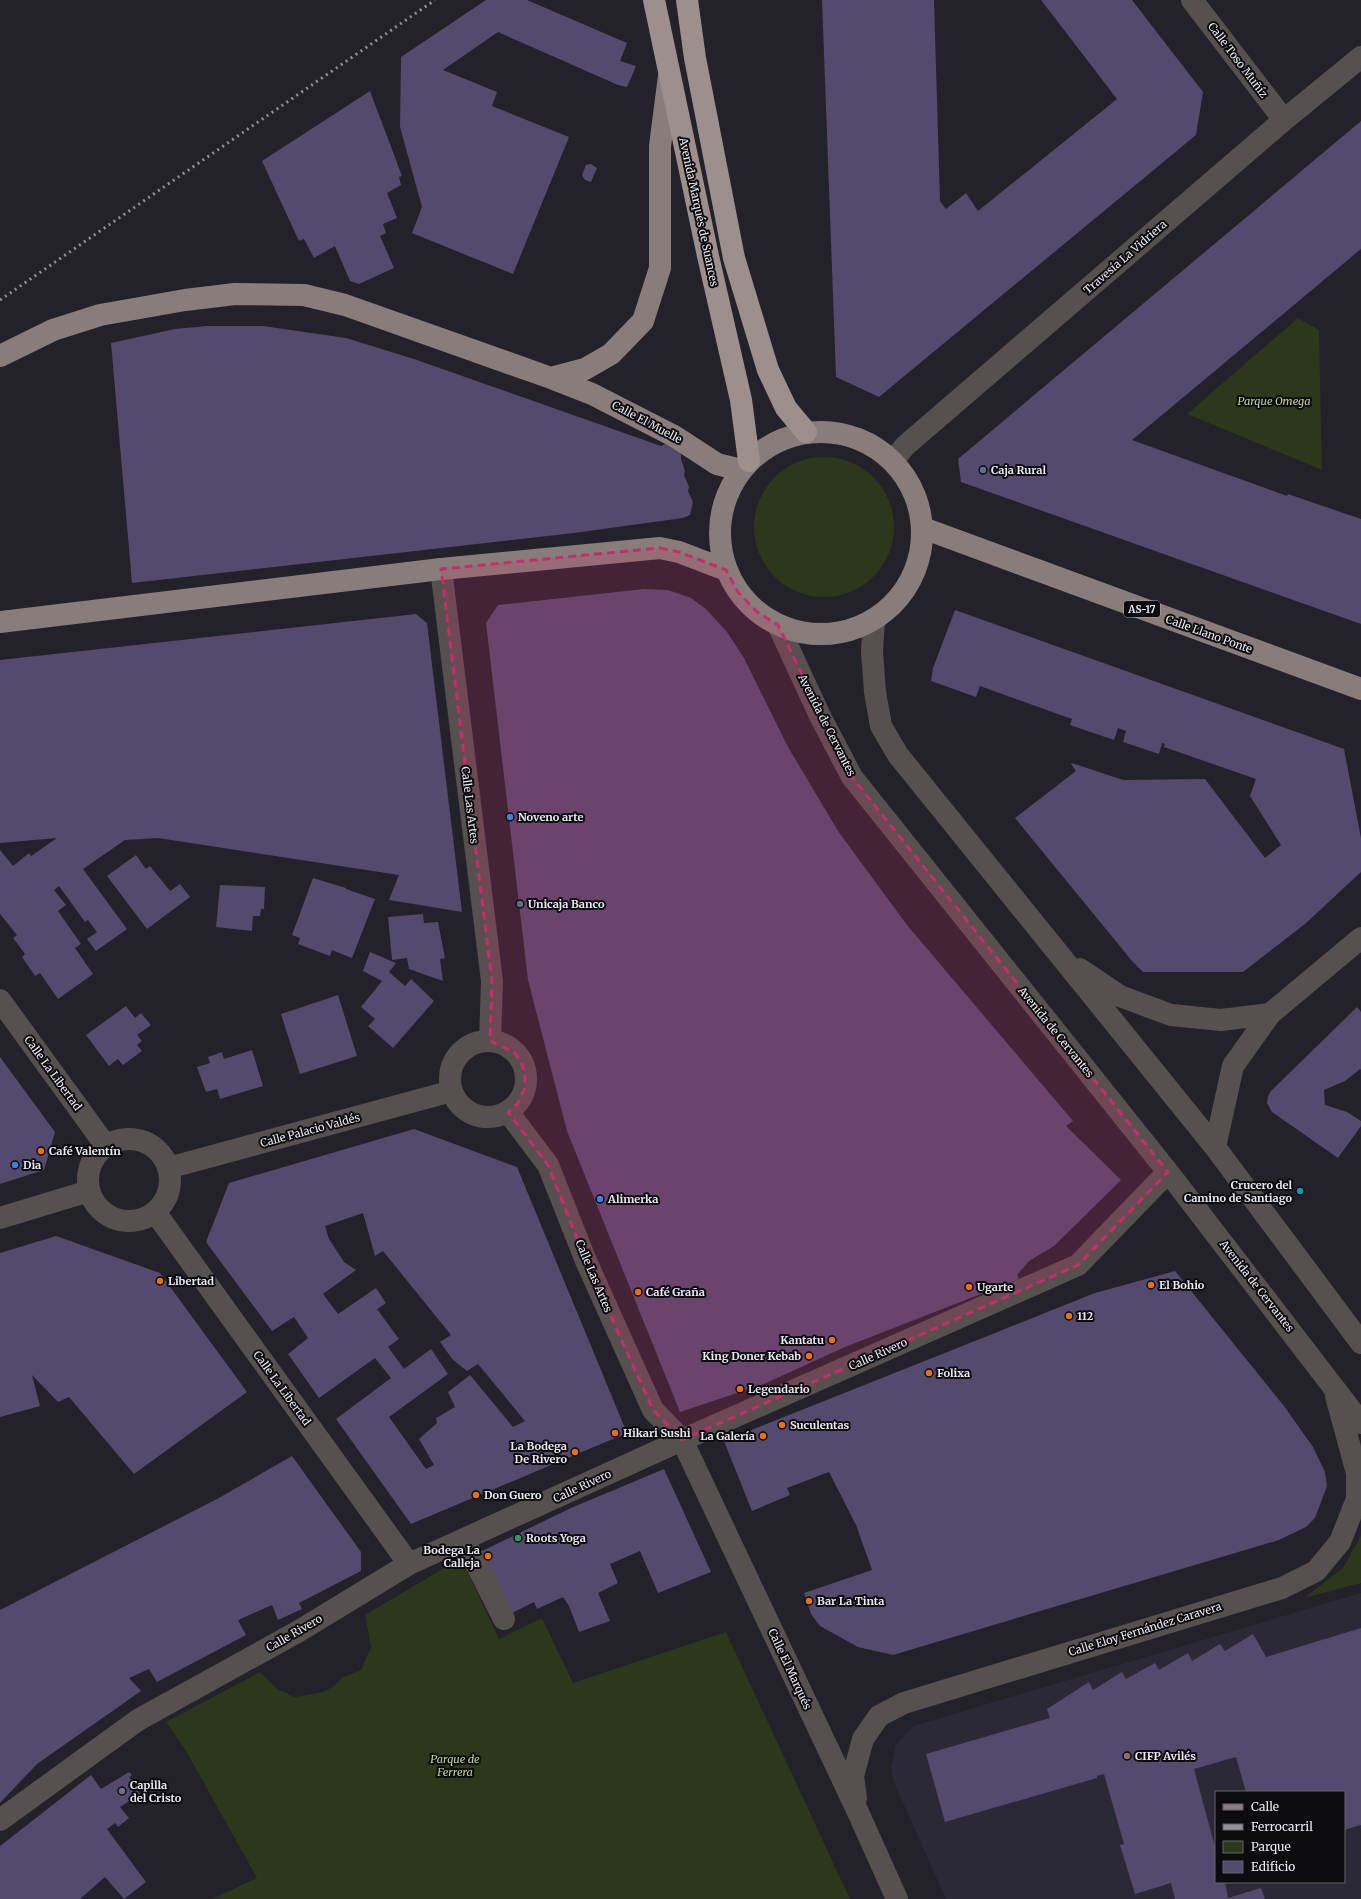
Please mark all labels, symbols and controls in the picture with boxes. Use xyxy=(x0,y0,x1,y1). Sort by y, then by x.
street label: Calle Toso Muñíz xyxy=(1205,20,1271,100)
street label: Avenida Marqués de Suances xyxy=(676,135,722,288)
street label: Travesía La Vidriera xyxy=(1081,217,1170,297)
park label: Parque Omega xyxy=(1237,394,1311,408)
street label: Calle El Muelle xyxy=(610,398,685,446)
place label: Caja Rural xyxy=(991,463,1046,477)
marker: Caja Rural xyxy=(978,465,988,475)
road number: AS-17 xyxy=(1124,601,1160,617)
street label: Calle Llano Ponte xyxy=(1164,612,1254,656)
street label: Avenida de Cervantes xyxy=(795,671,859,778)
street label: Calle Las Artes xyxy=(458,766,482,844)
place label: Noveno arte xyxy=(518,810,583,824)
marker: Noveno arte xyxy=(505,812,515,822)
place label: Unicaja Banco xyxy=(528,897,605,911)
marker: Unicaja Banco xyxy=(515,899,525,909)
street label: Avenida de Cervantes xyxy=(1015,983,1097,1080)
street label: Calle La Libertad xyxy=(21,1033,85,1113)
street label: Calle Palacio Valdés xyxy=(259,1110,361,1150)
place label: Café Valentín xyxy=(49,1144,121,1158)
marker: Café Valentín xyxy=(36,1146,46,1156)
place label: Dia xyxy=(23,1158,41,1172)
marker: Dia xyxy=(10,1160,20,1170)
place label: Crucero del Camino de Santiago xyxy=(1184,1178,1292,1205)
marker: Crucero del Camino de Santiago xyxy=(1295,1186,1305,1196)
place label: Alimerka xyxy=(607,1192,658,1206)
marker: Alimerka xyxy=(595,1194,605,1204)
street label: Avenida de Cervantes xyxy=(1216,1237,1297,1335)
street label: Calle Las Artes xyxy=(572,1238,616,1314)
place label: Libertad xyxy=(168,1274,214,1288)
marker: Libertad xyxy=(155,1276,165,1286)
place label: El Bohio xyxy=(1159,1278,1205,1292)
place label: Ugarte xyxy=(977,1280,1013,1294)
marker: El Bohio xyxy=(1146,1280,1156,1290)
marker: Ugarte xyxy=(964,1282,974,1292)
place label: Café Graña xyxy=(646,1285,705,1299)
marker: Café Graña xyxy=(633,1287,643,1297)
place label: 112 xyxy=(1077,1309,1094,1323)
marker: 112 xyxy=(1064,1311,1074,1321)
place label: Kantatu xyxy=(780,1333,824,1347)
marker: Kantatu xyxy=(827,1335,837,1345)
street label: Calle Rivero xyxy=(847,1335,910,1373)
street label: Calle La Libertad xyxy=(250,1348,314,1428)
place label: King Doner Kebab xyxy=(702,1349,801,1363)
marker: King Doner Kebab xyxy=(804,1351,814,1361)
place label: Folixa xyxy=(937,1366,970,1380)
marker: Folixa xyxy=(924,1368,934,1378)
place label: Legendario xyxy=(748,1382,810,1396)
marker: Legendario xyxy=(735,1384,745,1394)
place label: Suculentas xyxy=(790,1418,850,1432)
marker: Suculentas xyxy=(777,1420,787,1430)
place label: Hikari Sushi xyxy=(623,1426,691,1440)
marker: Hikari Sushi xyxy=(610,1428,620,1438)
place label: La Galería xyxy=(700,1429,755,1443)
marker: La Galería xyxy=(758,1431,768,1441)
place label: La Bodega De Rivero xyxy=(510,1439,567,1466)
marker: La Bodega De Rivero xyxy=(570,1447,580,1457)
street label: Calle Rivero xyxy=(551,1466,614,1506)
place label: Don Guero xyxy=(484,1488,542,1502)
marker: Don Guero xyxy=(471,1490,481,1500)
place label: Roots Yoga xyxy=(526,1531,586,1545)
marker: Roots Yoga xyxy=(513,1533,523,1543)
place label: Bodega La Calleja xyxy=(423,1543,480,1570)
marker: Bodega La Calleja xyxy=(483,1551,493,1561)
place label: Bar La Tinta xyxy=(817,1594,884,1608)
marker: Bar La Tinta xyxy=(804,1596,814,1606)
street label: Calle Eloy Fernández Caravera xyxy=(1067,1599,1223,1659)
street label: Calle Rivero xyxy=(263,1611,325,1655)
street label: Calle El Marqués xyxy=(765,1626,815,1712)
place label: CIFP Avilés xyxy=(1135,1749,1196,1763)
marker: CIFP Avilés xyxy=(1122,1751,1132,1761)
park label: Parque de Ferrera xyxy=(430,1752,480,1779)
place label: Capilla del Cristo xyxy=(130,1778,182,1805)
marker: Capilla del Cristo xyxy=(117,1786,127,1796)
legend xyxy=(1215,1791,1345,1883)
text: Calle xyxy=(1251,1799,1279,1814)
text: Ferrocarril xyxy=(1251,1819,1313,1834)
text: Parque xyxy=(1251,1839,1291,1854)
text: Edificio xyxy=(1251,1859,1295,1874)

